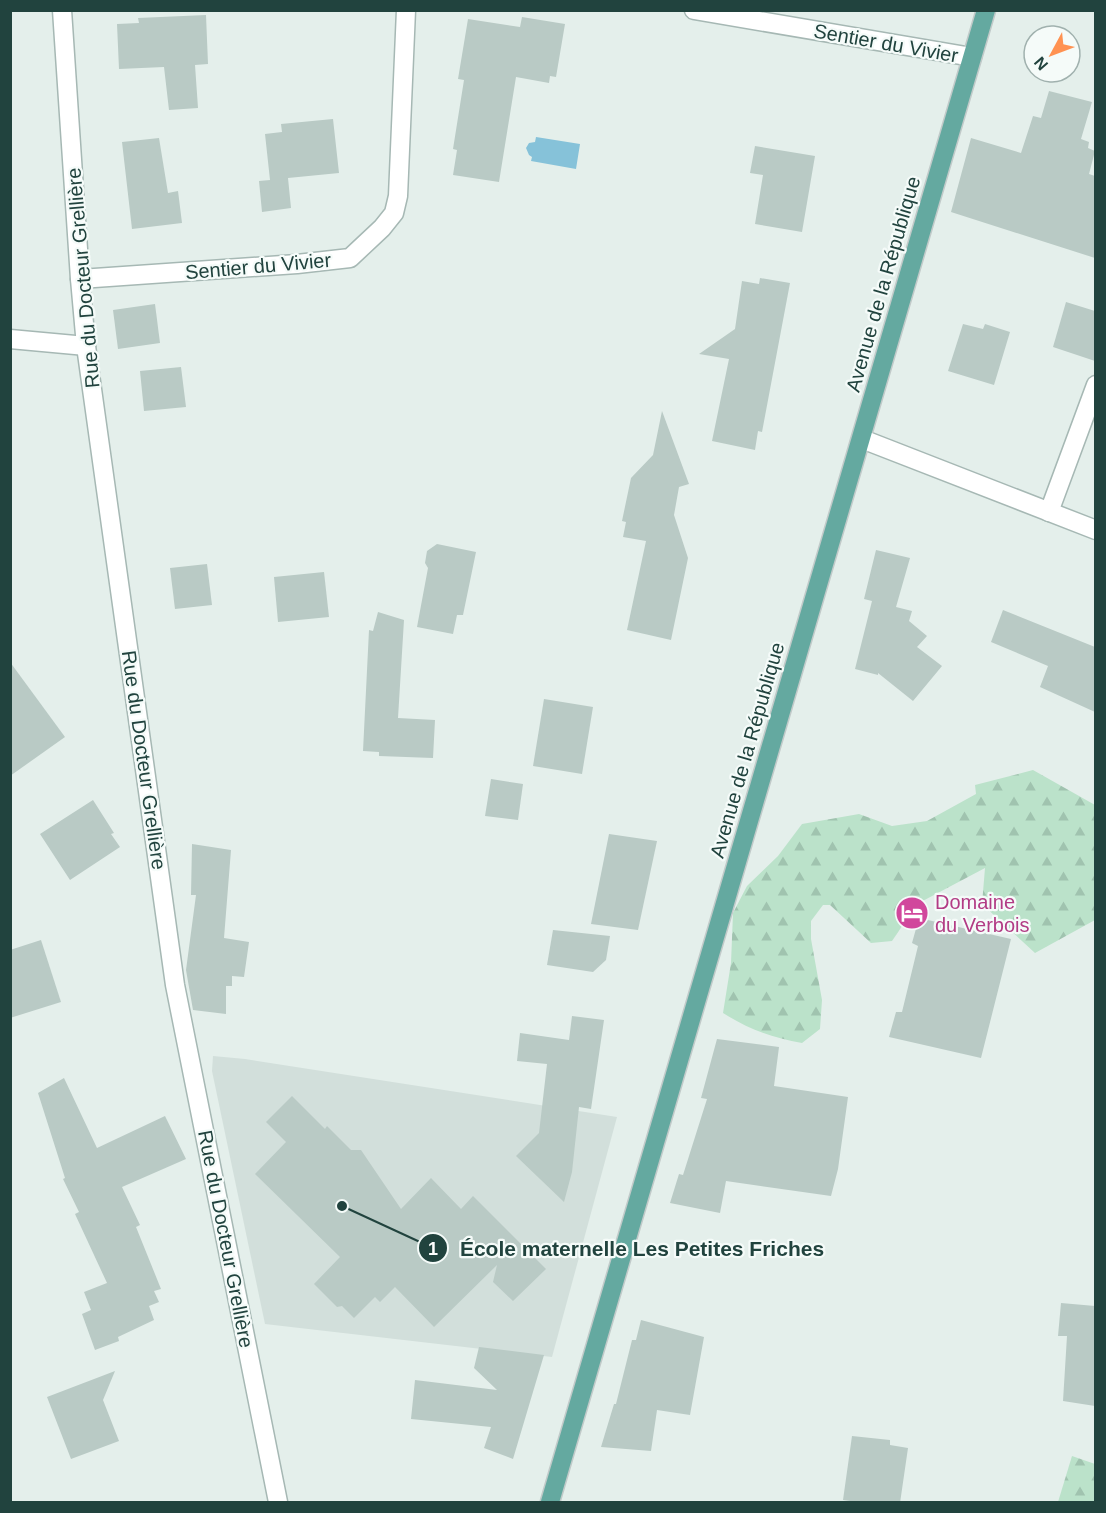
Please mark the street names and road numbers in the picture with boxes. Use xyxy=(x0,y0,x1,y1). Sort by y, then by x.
street label: Sentier du Vivier xyxy=(812,19,960,67)
street label: Rue du Docteur Grellière xyxy=(62,167,104,389)
street label: Avenue de la République xyxy=(842,174,924,394)
street label: Sentier du Vivier xyxy=(184,249,332,283)
street label: Avenue de la République xyxy=(706,640,788,860)
street label: Rue du Docteur Grellière xyxy=(118,649,170,871)
street label: Rue du Docteur Grellière xyxy=(194,1128,258,1350)

